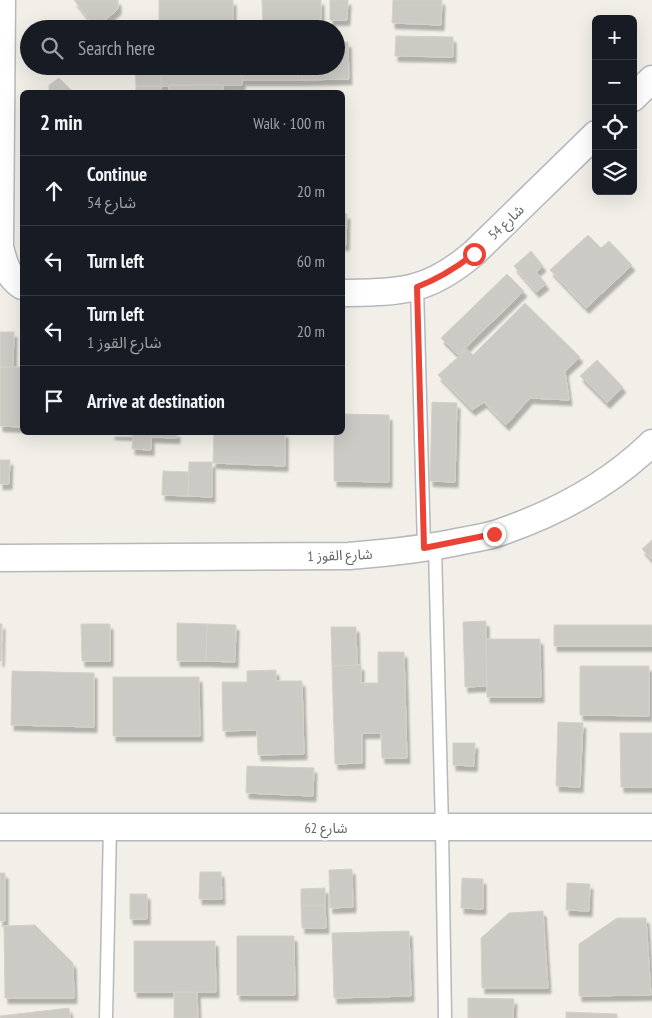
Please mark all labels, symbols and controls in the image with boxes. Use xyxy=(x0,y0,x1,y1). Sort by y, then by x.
map controls xyxy=(592,15,637,195)
button: + xyxy=(592,15,637,60)
search box xyxy=(20,20,345,75)
icon: search xyxy=(38,34,66,62)
text: Search here xyxy=(78,36,155,60)
button: − xyxy=(592,60,637,105)
button: locate xyxy=(592,105,637,150)
text: 2 min xyxy=(40,109,82,136)
text: Walk · 100 m xyxy=(253,113,325,133)
button: layers xyxy=(592,150,637,195)
text: Continue xyxy=(87,162,147,186)
icon: ahead xyxy=(40,177,68,205)
text: 20 m xyxy=(297,181,325,201)
text: شارع 54 xyxy=(87,192,136,212)
street label: شارع 54 xyxy=(484,201,529,245)
route start xyxy=(463,243,486,266)
icon: left xyxy=(40,247,68,275)
text: Turn left xyxy=(87,249,144,273)
text: 60 m xyxy=(297,251,325,271)
text: Turn left xyxy=(87,302,144,326)
icon: left xyxy=(40,317,68,345)
text: 20 m xyxy=(297,321,325,341)
text: شارع القوز 1 xyxy=(87,332,161,352)
icon: arrive xyxy=(40,387,68,415)
text: Arrive at destination xyxy=(87,389,225,413)
route end xyxy=(483,523,506,546)
street label: شارع القوز 1 xyxy=(307,545,373,567)
street label: شارع 62 xyxy=(305,819,347,839)

